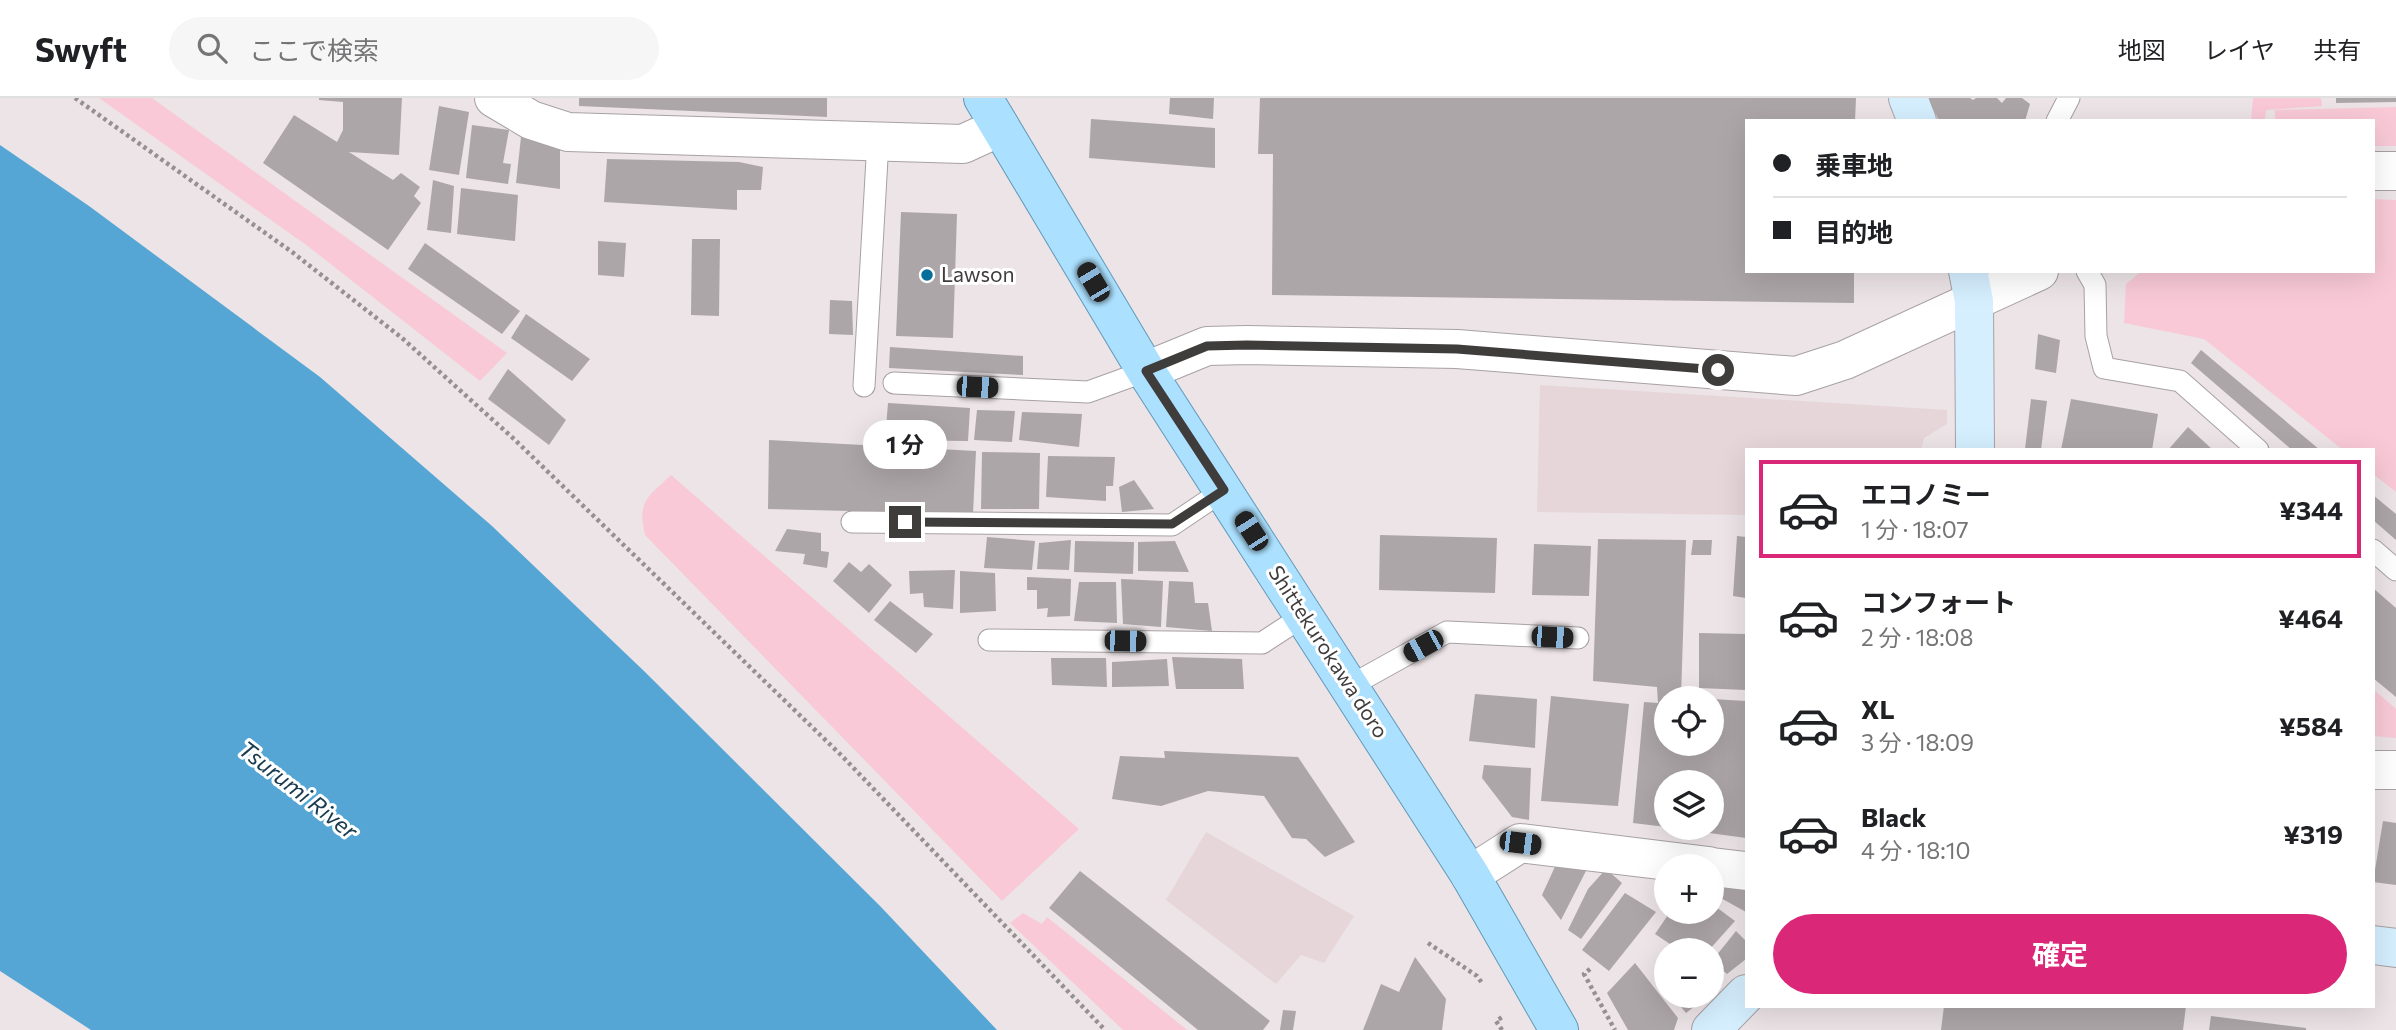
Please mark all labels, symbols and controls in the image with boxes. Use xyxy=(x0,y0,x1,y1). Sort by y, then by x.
search box xyxy=(169,17,659,80)
text: Swyft xyxy=(35,28,127,69)
icon: search xyxy=(193,29,231,67)
text: ここで検索 xyxy=(249,34,379,65)
text: 地図 xyxy=(2118,35,2166,64)
text: レイヤ xyxy=(2204,35,2275,64)
text: 共有 xyxy=(2313,35,2361,64)
text: 乗車地 xyxy=(1815,149,1893,180)
text: 目的地 xyxy=(1815,216,1893,247)
car xyxy=(1074,259,1113,305)
place label: Lawson xyxy=(941,261,1015,286)
marker: Lawson xyxy=(919,267,935,283)
route start xyxy=(1702,354,1734,386)
car xyxy=(956,375,999,399)
callout: 1 分 xyxy=(863,420,947,470)
text: 1 分 xyxy=(886,430,924,458)
icon: car xyxy=(1777,478,1840,541)
text: エコノミー xyxy=(1861,478,1991,509)
text: ¥344 xyxy=(2279,494,2343,525)
route end xyxy=(889,506,921,538)
car xyxy=(1231,508,1272,554)
text: 1 分 · 18:07 xyxy=(1861,515,1969,543)
street label: Shittekurokawa doro xyxy=(1264,560,1394,742)
icon: car xyxy=(1777,586,1840,649)
text: コンフォート xyxy=(1861,586,2016,617)
text: ¥464 xyxy=(2278,602,2343,633)
text: 2 分 · 18:08 xyxy=(1861,623,1974,651)
car xyxy=(1531,625,1574,649)
car xyxy=(1400,627,1447,665)
car xyxy=(1104,630,1147,652)
map controls xyxy=(1654,686,1724,1008)
button: locate xyxy=(1654,686,1724,756)
text: XL xyxy=(1861,693,1895,724)
icon: car xyxy=(1777,694,1840,757)
text: ¥584 xyxy=(2279,710,2343,741)
text: 3 分 · 18:09 xyxy=(1861,728,1974,756)
water label: Tsurumi River xyxy=(234,734,364,845)
button: layers xyxy=(1654,770,1724,840)
text: Black xyxy=(1861,801,1927,832)
icon: car xyxy=(1777,802,1840,865)
text: ¥319 xyxy=(2283,818,2343,849)
car xyxy=(1498,830,1543,856)
text: 4 分 · 18:10 xyxy=(1861,836,1971,864)
button: + xyxy=(1654,854,1724,924)
button: 確定 xyxy=(1773,914,2347,994)
button: − xyxy=(1654,938,1724,1008)

